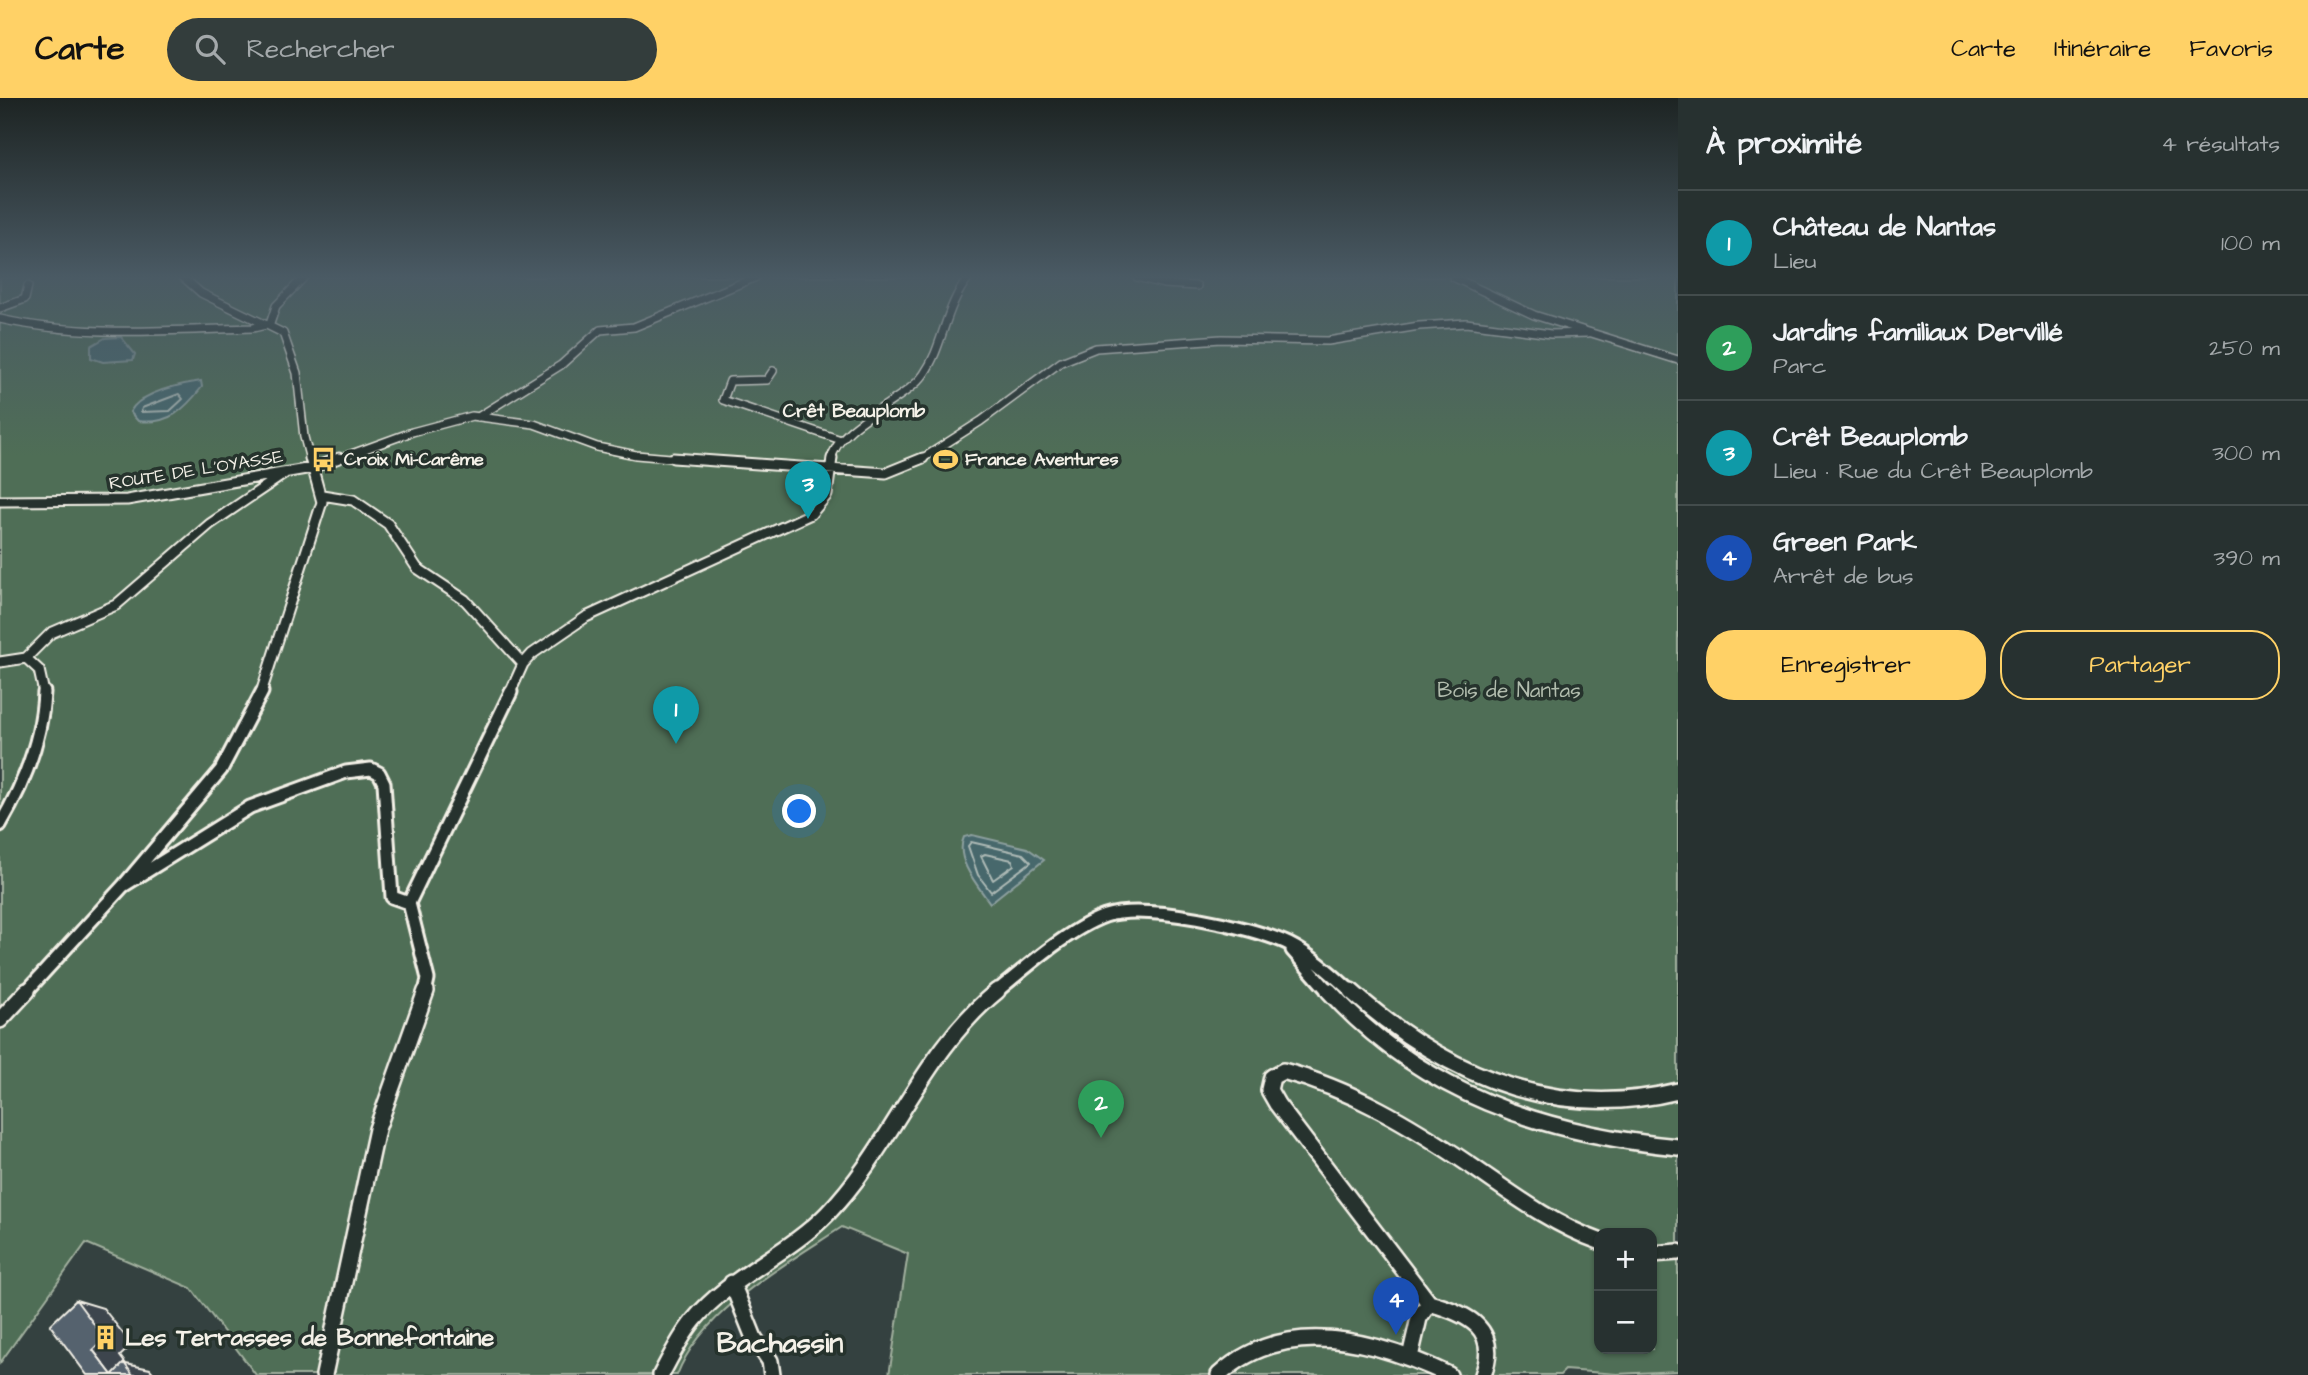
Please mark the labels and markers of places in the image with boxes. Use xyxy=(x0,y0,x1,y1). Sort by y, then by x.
bus stop icon: Croix Mi-Carême xyxy=(310,445,338,473)
sports icon: France Aventures xyxy=(931,445,959,473)
place label: Croix Mi-Carême xyxy=(344,447,484,472)
place label: France Aventures xyxy=(965,447,1119,472)
pin: 3 xyxy=(785,461,831,519)
pin: 1 xyxy=(653,686,699,744)
pin: 2 xyxy=(1078,1080,1124,1138)
pin: 4 xyxy=(1373,1277,1419,1335)
place label: Les Terrasses de Bonnefontaine xyxy=(125,1321,494,1355)
building icon: Les Terrasses de Bonnefontaine xyxy=(91,1324,119,1352)

